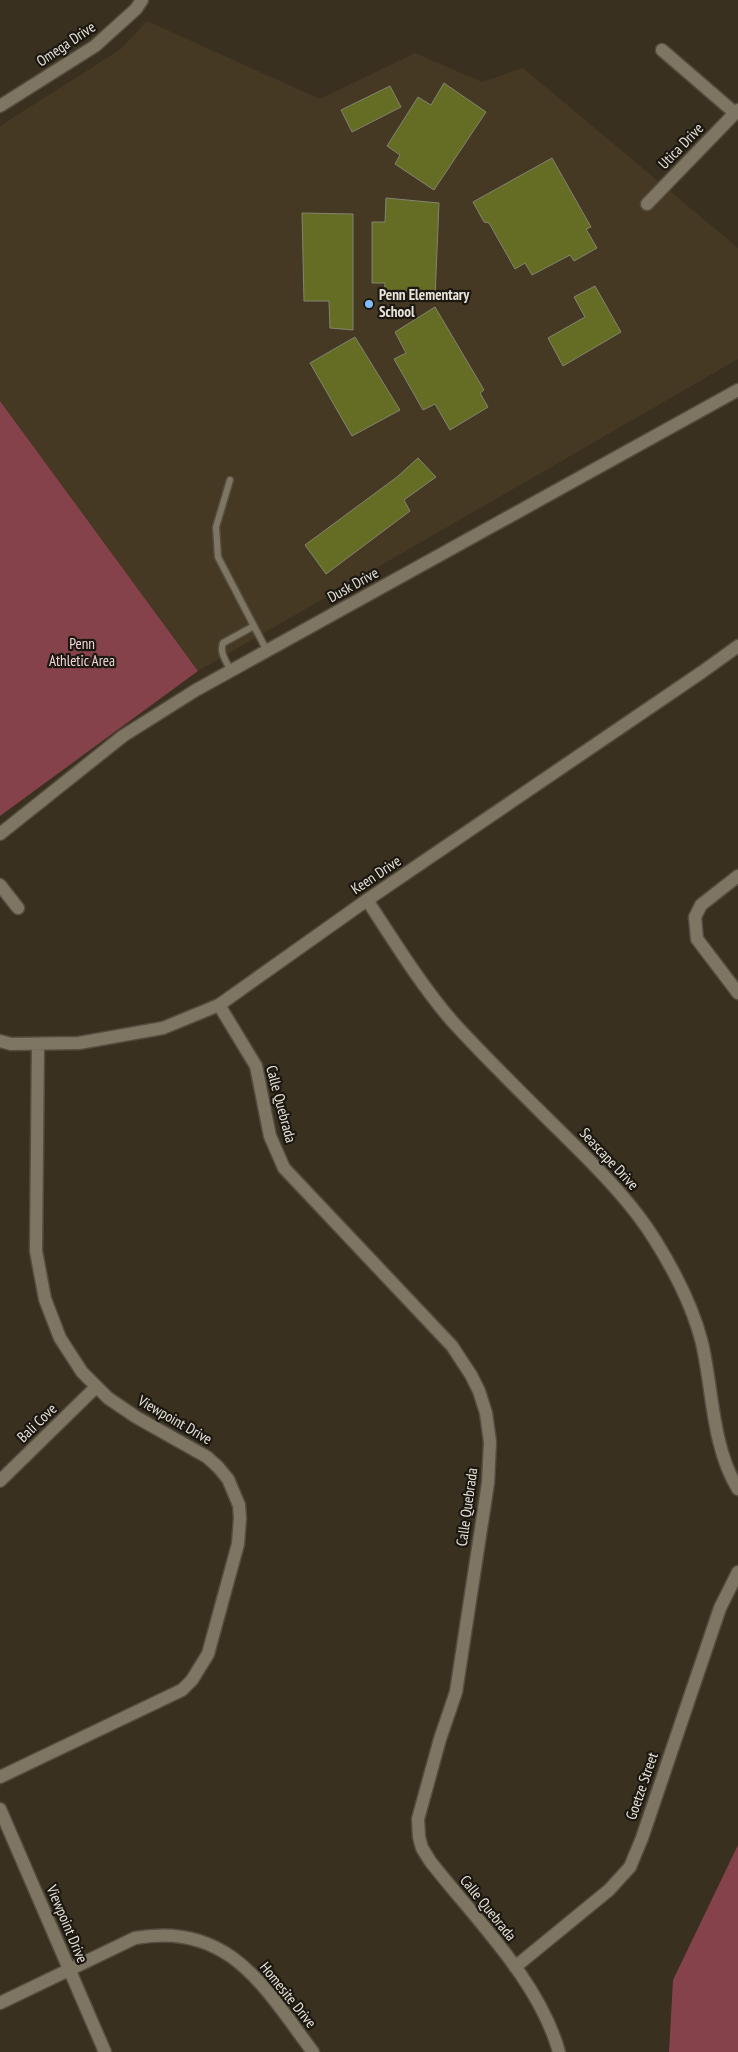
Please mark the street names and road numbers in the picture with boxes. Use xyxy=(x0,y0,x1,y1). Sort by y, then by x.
street label: Omega Drive xyxy=(33,17,99,70)
street label: Utica Drive xyxy=(654,119,707,173)
street label: Dusk Drive xyxy=(324,563,382,606)
street label: Keen Drive xyxy=(347,851,404,898)
street label: Calle Quebrada xyxy=(262,1063,301,1145)
street label: Seascape Drive xyxy=(576,1124,643,1194)
street label: Viewpoint Drive xyxy=(134,1390,216,1448)
street label: Bali Cove xyxy=(13,1399,60,1446)
street label: Calle Quebrada xyxy=(452,1466,481,1547)
street label: Goetze Street xyxy=(621,1750,662,1822)
street label: Calle Quebrada xyxy=(456,1871,521,1944)
street label: Viewpoint Drive xyxy=(42,1881,92,1966)
street label: Homesite Drive xyxy=(256,1958,321,2032)

